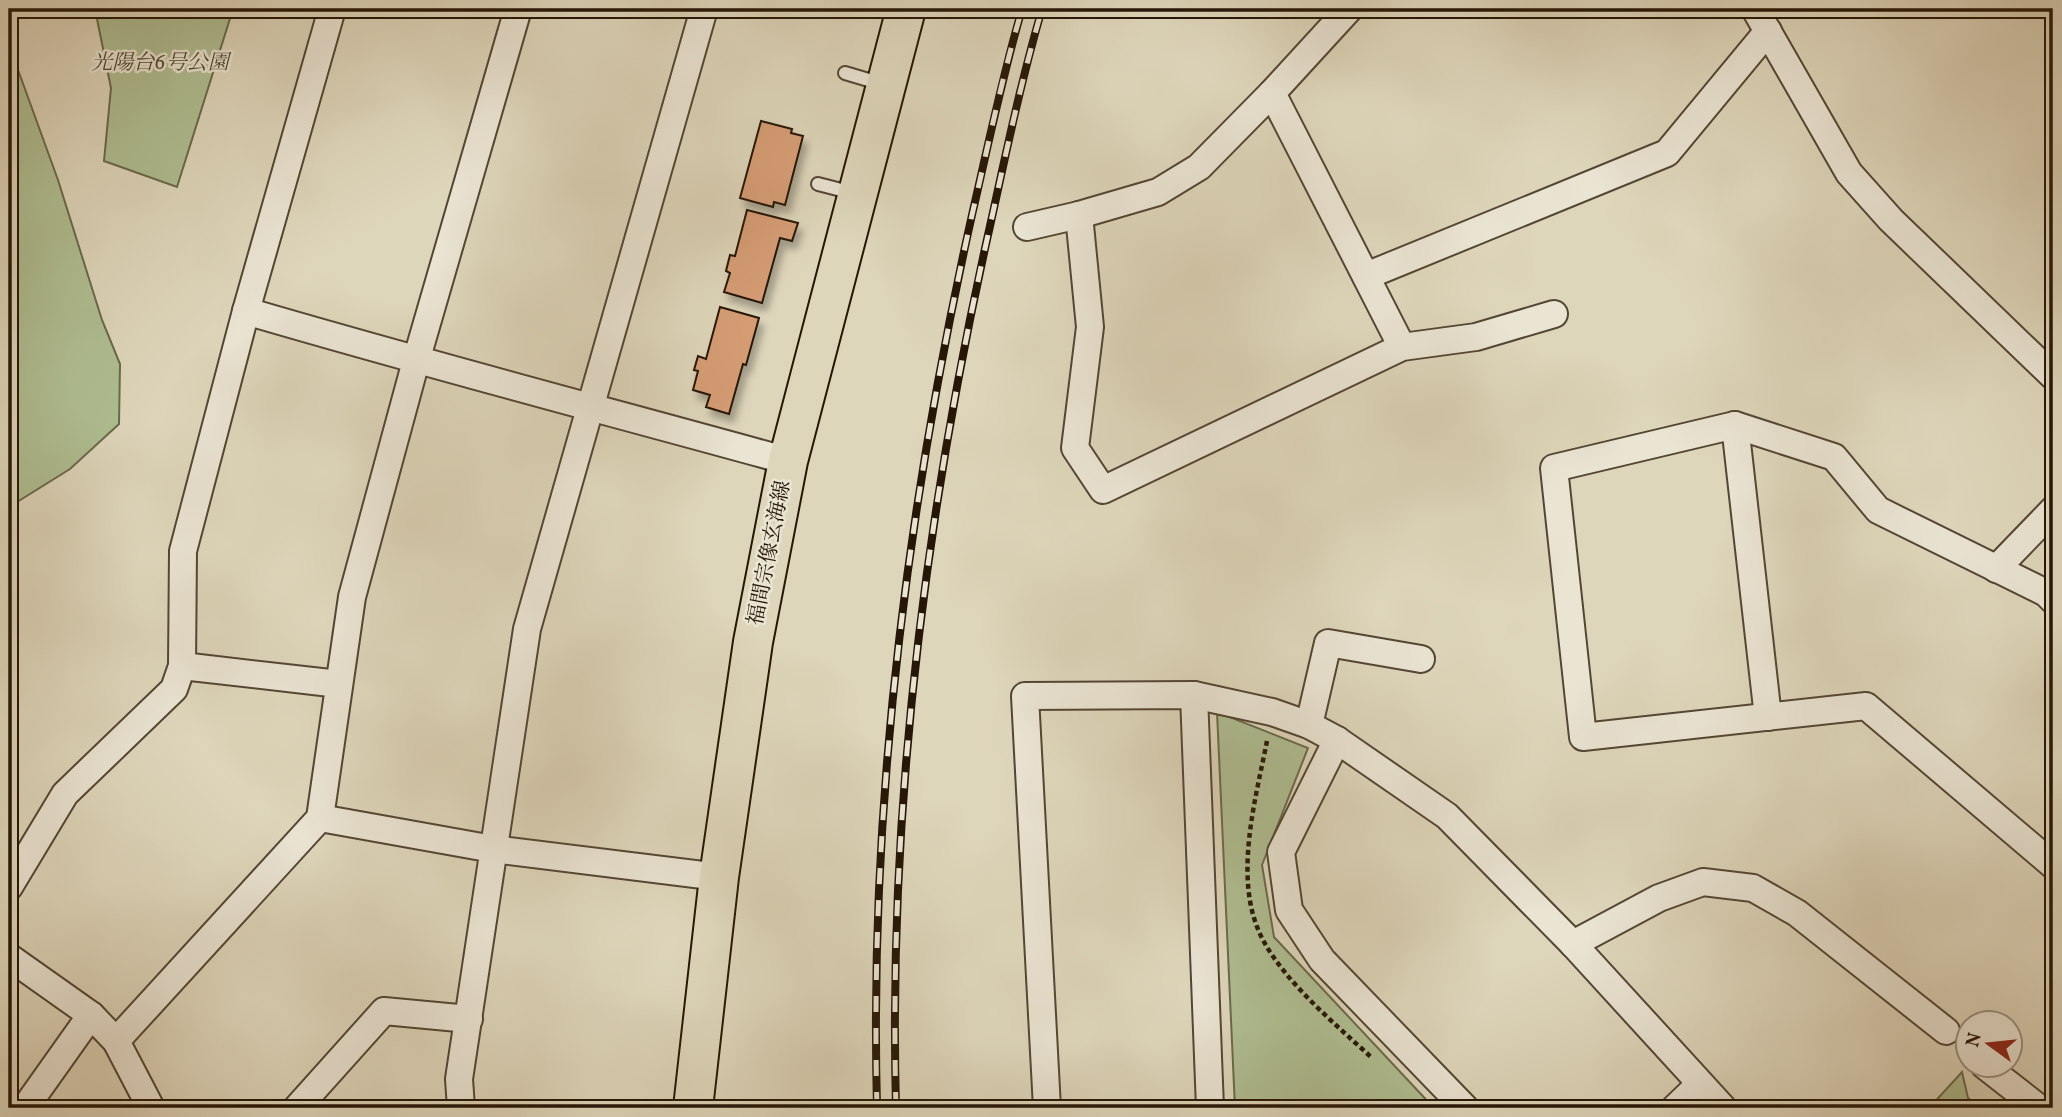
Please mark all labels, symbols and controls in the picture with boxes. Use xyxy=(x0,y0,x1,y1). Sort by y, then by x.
park label: 光陽台6号公園 xyxy=(91,49,232,78)
street label: 福間宗像玄海線 xyxy=(742,478,798,628)
north arrow xyxy=(1954,1009,2024,1078)
text: N xyxy=(1960,1030,1989,1050)

